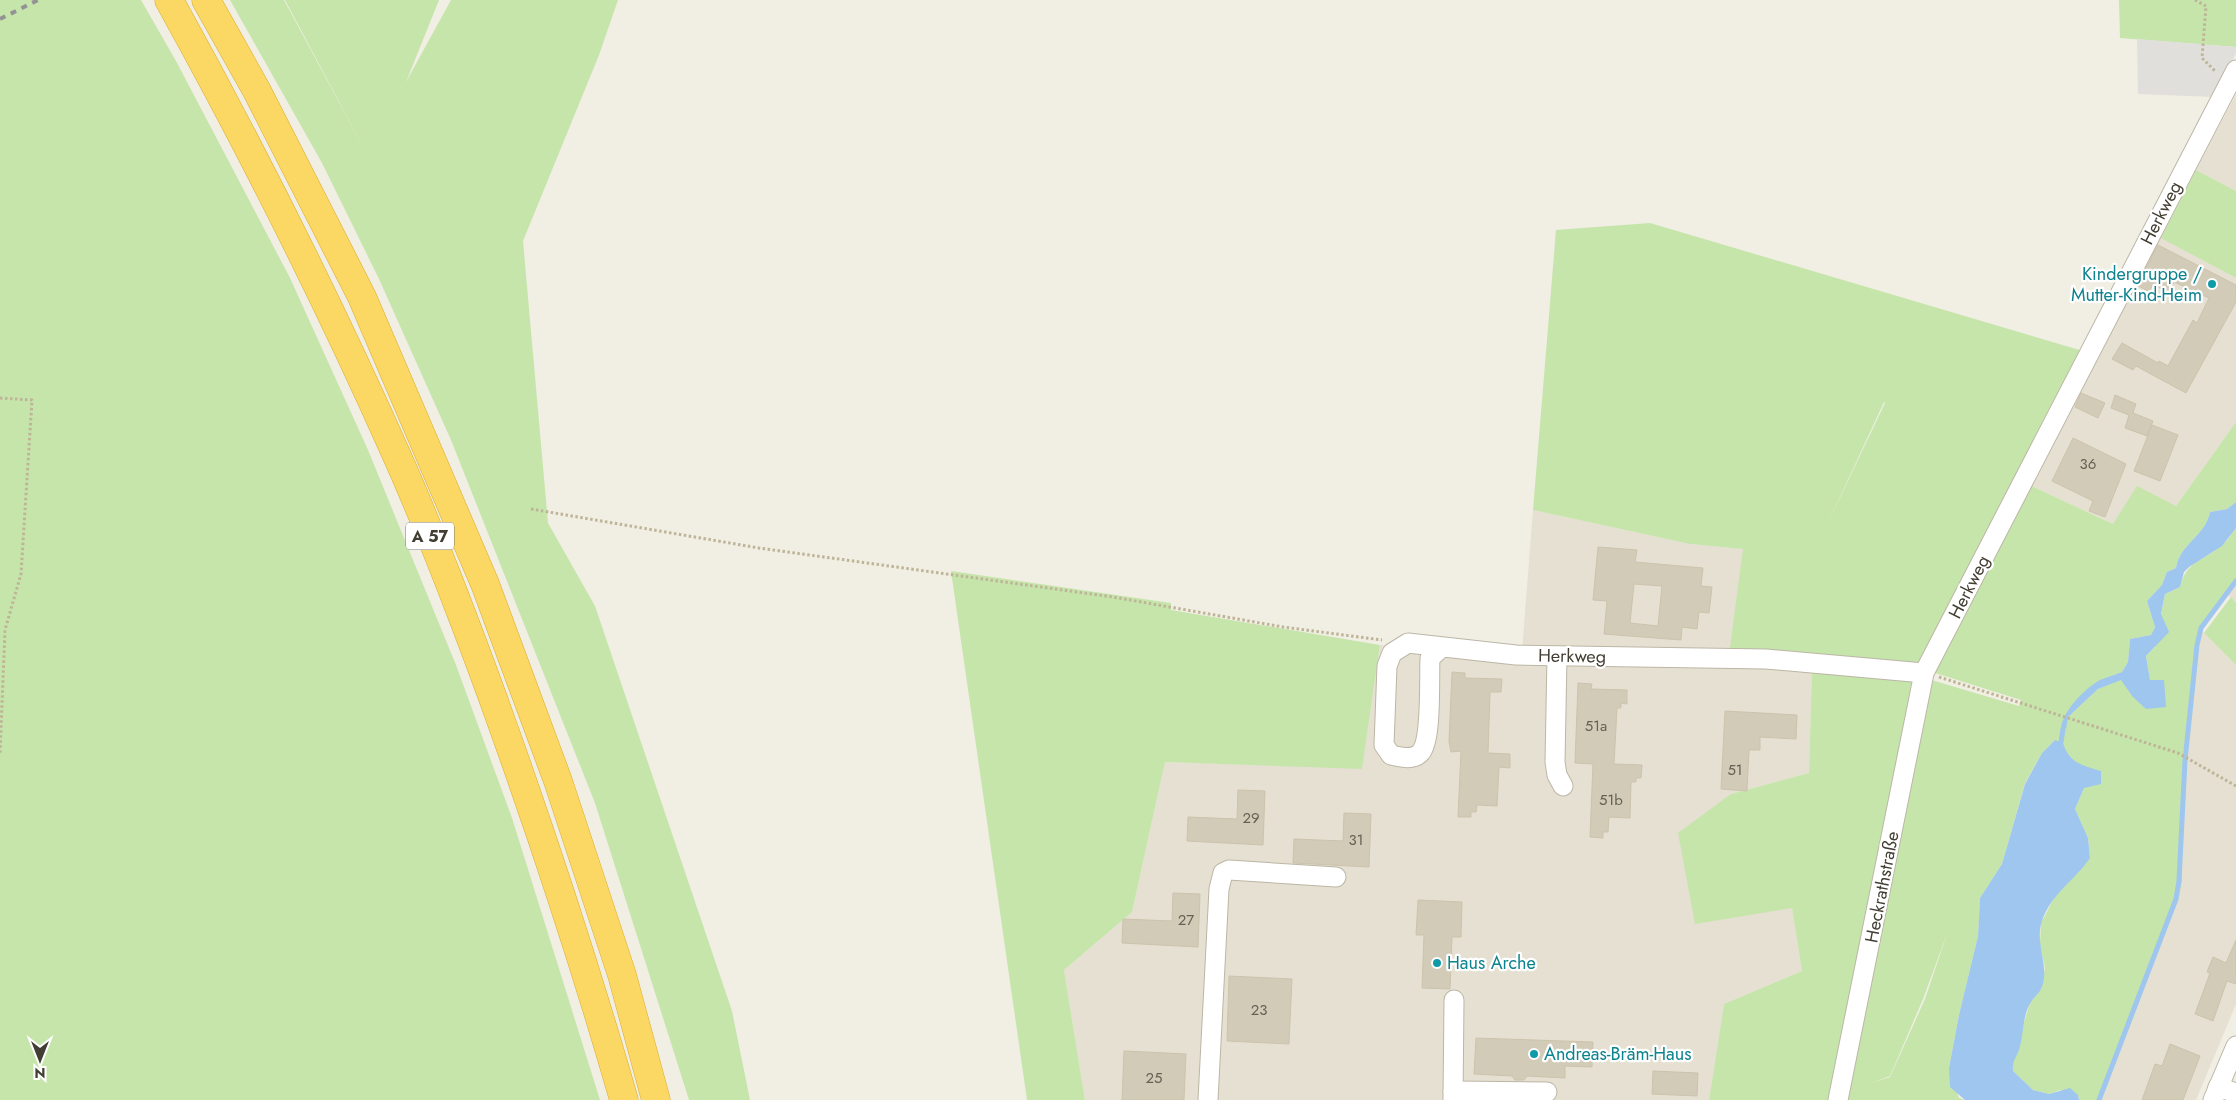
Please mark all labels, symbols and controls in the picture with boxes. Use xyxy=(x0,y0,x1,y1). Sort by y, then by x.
street label: Herkweg xyxy=(2134,177,2188,249)
place label: Kindergruppe / Mutter-Kind-Heim xyxy=(2071,261,2202,308)
marker: Kindergruppe / Mutter-Kind-Heim xyxy=(2206,278,2218,290)
house number: 36 xyxy=(2080,453,2096,475)
road number: A 57 xyxy=(406,522,454,550)
street label: Herkweg xyxy=(1942,551,1996,623)
street label: Herkweg xyxy=(1538,642,1606,670)
house number: 51a xyxy=(1585,715,1607,737)
house number: 51 xyxy=(1727,759,1743,781)
house number: 51b xyxy=(1599,789,1623,811)
house number: 29 xyxy=(1242,807,1260,829)
house number: 31 xyxy=(1349,829,1363,851)
street label: Heckrathstraße xyxy=(1858,829,1906,945)
house number: 27 xyxy=(1178,909,1194,931)
place label: Haus Arche xyxy=(1447,950,1536,976)
marker: Haus Arche xyxy=(1431,957,1443,969)
house number: 23 xyxy=(1251,999,1267,1021)
north arrow xyxy=(15,1035,65,1085)
place label: Andreas-Bräm-Haus xyxy=(1544,1041,1691,1067)
marker: Andreas-Bräm-Haus xyxy=(1528,1048,1540,1060)
text: N xyxy=(34,1063,46,1083)
house number: 25 xyxy=(1146,1067,1163,1089)

